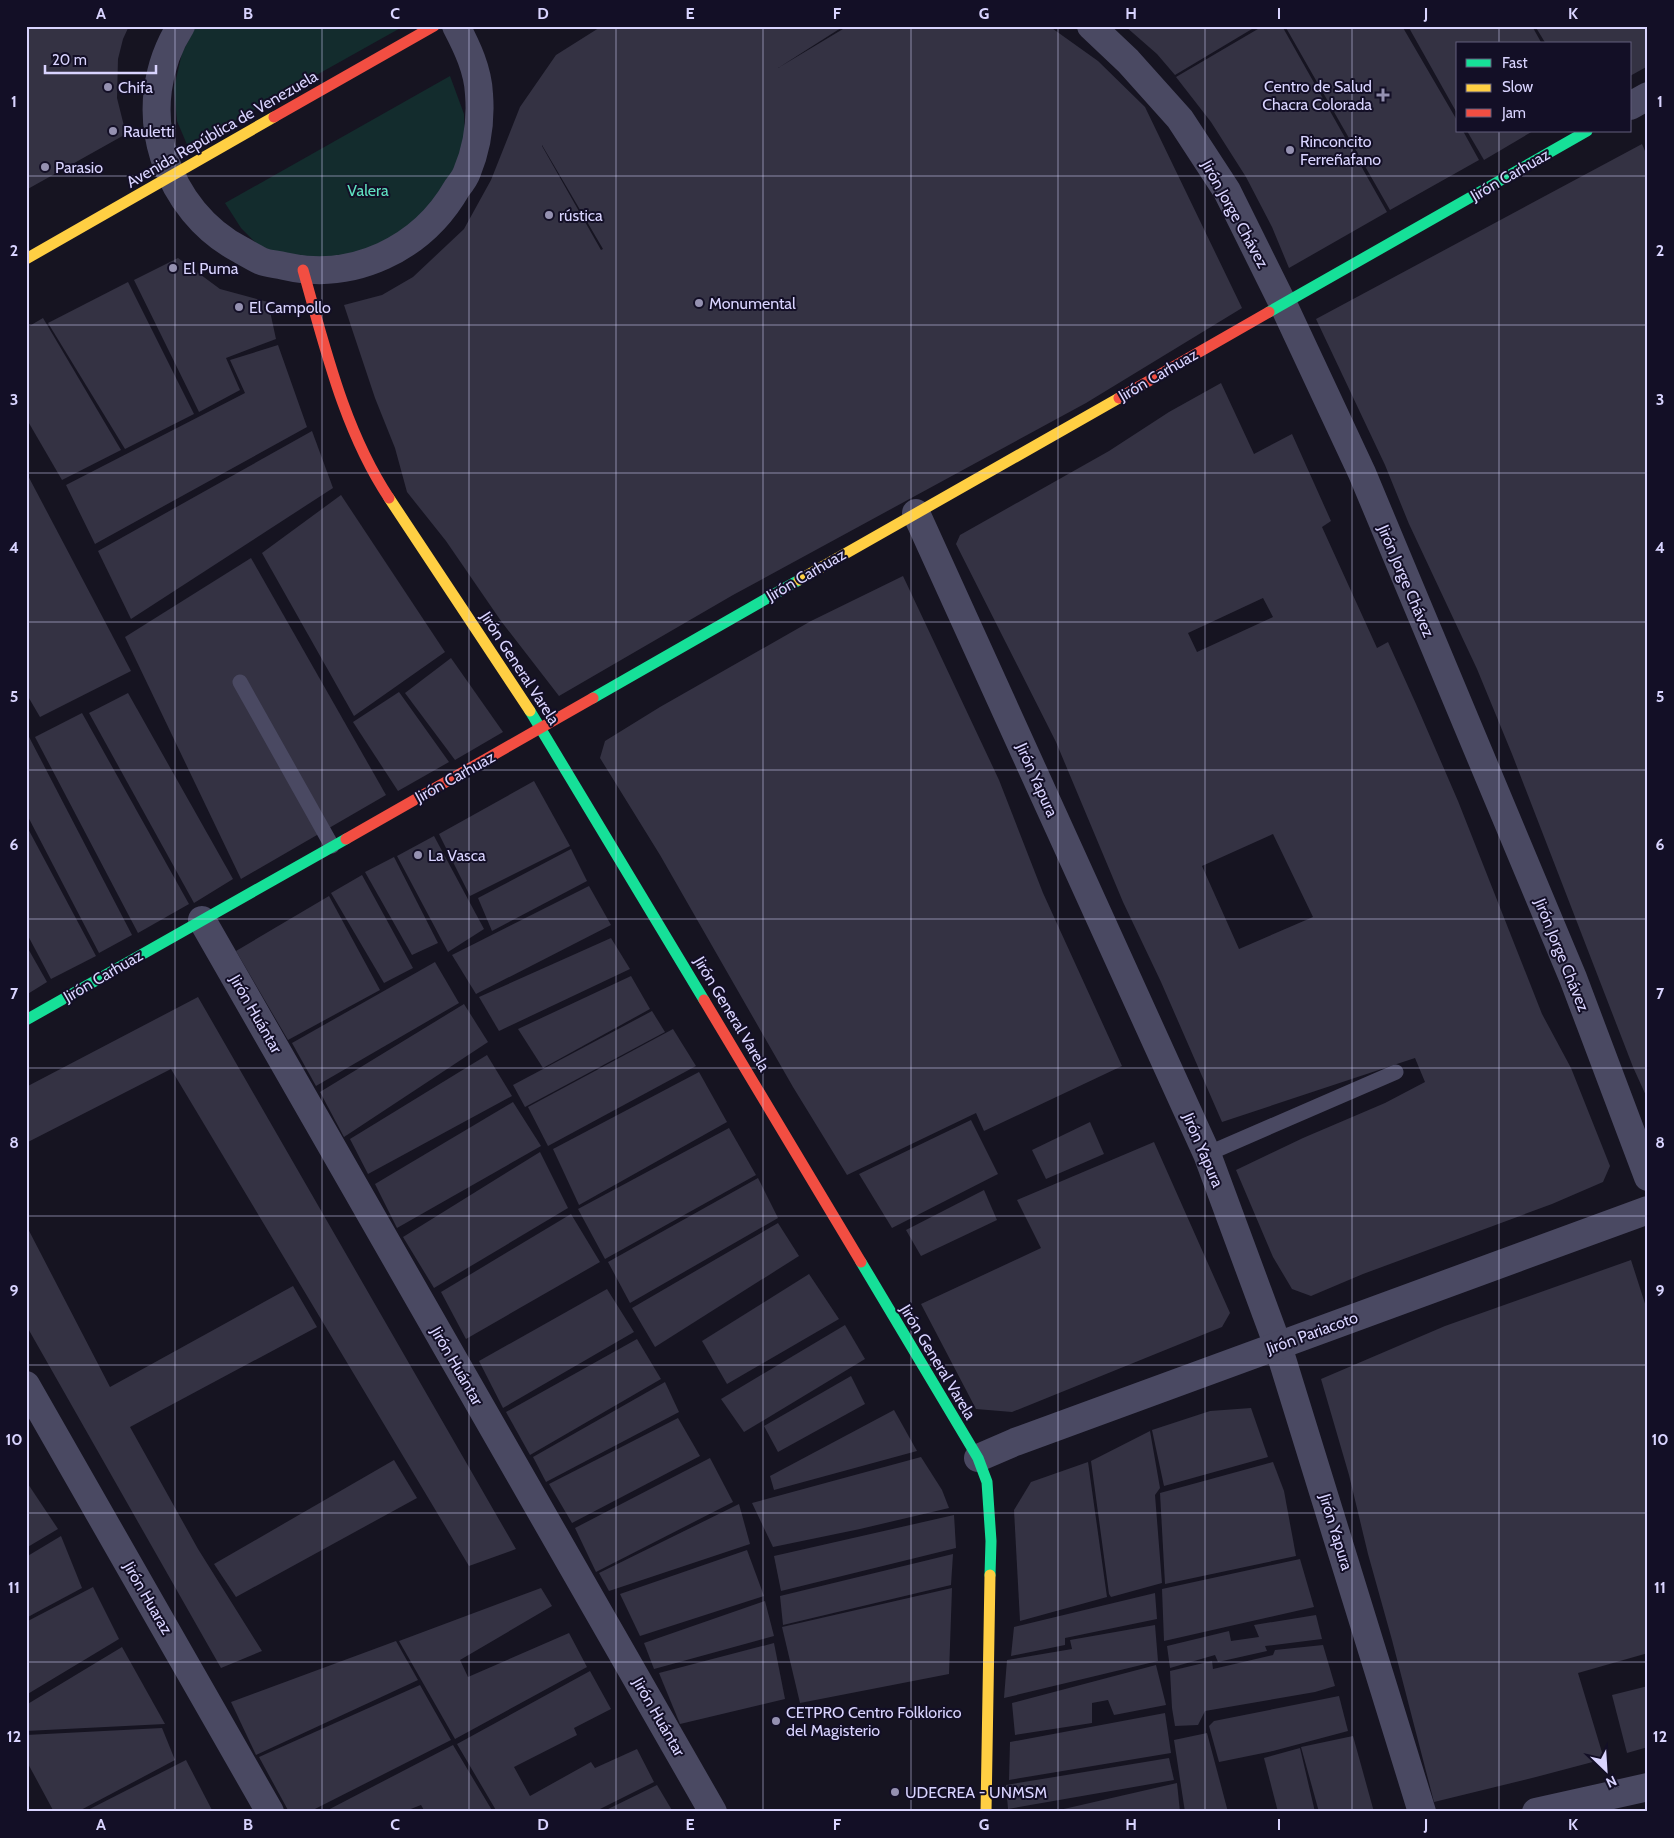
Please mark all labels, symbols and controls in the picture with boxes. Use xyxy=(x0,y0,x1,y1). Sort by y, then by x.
text: A xyxy=(96,4,106,23)
text: B xyxy=(243,4,253,23)
text: C xyxy=(390,4,400,23)
text: D xyxy=(537,4,549,23)
text: E xyxy=(685,4,695,23)
text: F xyxy=(833,4,842,23)
text: G xyxy=(979,4,989,23)
text: H xyxy=(1125,4,1137,23)
text: I xyxy=(1277,4,1281,23)
text: J xyxy=(1423,4,1428,23)
text: K xyxy=(1568,4,1578,23)
scale bar xyxy=(45,42,156,74)
legend xyxy=(1456,42,1632,132)
text: 20 m xyxy=(52,51,87,69)
text: Fast xyxy=(1502,54,1527,72)
street label: Avenida República de Venezuela xyxy=(123,66,321,192)
place label: Centro de Salud Chacra Colorada xyxy=(1262,77,1372,114)
place label: Chifa xyxy=(118,78,153,97)
text: Slow xyxy=(1502,78,1533,96)
marker: Chifa xyxy=(102,81,114,93)
marker: Centro de Salud Chacra Colorada xyxy=(1376,88,1390,102)
text: 1 xyxy=(11,92,17,111)
text: 1 xyxy=(1657,92,1663,111)
text: Jam xyxy=(1501,104,1526,122)
place label: Rauletti xyxy=(123,122,175,141)
marker: Rauletti xyxy=(107,125,119,137)
place label: Rinconcito Ferreñafano xyxy=(1300,132,1381,169)
marker: Rinconcito Ferreñafano xyxy=(1284,144,1296,156)
street label: Jirón Carhuaz xyxy=(1466,144,1553,206)
street label: Jirón Jorge Chávez xyxy=(1197,156,1273,272)
place label: Parasio xyxy=(55,158,103,177)
marker: Parasio xyxy=(39,161,51,173)
park label: Valera xyxy=(347,181,389,200)
place label: rústica xyxy=(559,206,603,225)
marker: rústica xyxy=(543,209,555,221)
text: 2 xyxy=(10,241,18,260)
text: 2 xyxy=(1656,241,1664,260)
place label: El Puma xyxy=(183,259,239,278)
marker: El Puma xyxy=(167,262,179,274)
place label: Monumental xyxy=(709,294,796,313)
marker: Monumental xyxy=(693,297,705,309)
place label: El Campollo xyxy=(249,298,331,317)
marker: El Campollo xyxy=(233,301,245,313)
street label: Jirón Carhuaz xyxy=(1114,344,1201,406)
text: 3 xyxy=(10,390,18,409)
text: 3 xyxy=(1656,390,1664,409)
street label: Jirón Jorge Chávez xyxy=(1373,521,1438,640)
text: 4 xyxy=(9,538,19,557)
text: 4 xyxy=(1655,538,1665,557)
street label: Jirón Carhuaz xyxy=(762,544,849,606)
street label: Jirón General Varela xyxy=(476,607,564,728)
text: 5 xyxy=(10,687,18,706)
text: 5 xyxy=(1656,687,1664,706)
street label: Jirón Yapura xyxy=(1012,739,1062,820)
street label: Jirón Carhuaz xyxy=(411,747,499,807)
text: 6 xyxy=(10,835,19,854)
text: 6 xyxy=(1656,835,1665,854)
place label: La Vasca xyxy=(428,846,486,865)
marker: La Vasca xyxy=(412,849,424,861)
street label: Jirón Jorge Chávez xyxy=(1530,895,1594,1015)
street label: Jirón Carhuaz xyxy=(59,945,146,1007)
street label: Jirón General Varela xyxy=(690,952,774,1075)
street label: Jirón Huántar xyxy=(225,970,287,1058)
text: 7 xyxy=(10,984,19,1003)
text: 7 xyxy=(1656,984,1665,1003)
street label: Jirón Yapura xyxy=(1178,1109,1227,1190)
text: 8 xyxy=(9,1133,19,1152)
text: 8 xyxy=(1655,1133,1665,1152)
text: 9 xyxy=(10,1281,19,1300)
text: 9 xyxy=(1656,1281,1665,1300)
street label: Jirón General Varela xyxy=(896,1300,980,1423)
street label: Jirón Pariacoto xyxy=(1263,1308,1361,1359)
street label: Jirón Huántar xyxy=(426,1322,488,1410)
text: 10 xyxy=(5,1430,23,1449)
text: 10 xyxy=(1651,1430,1669,1449)
street label: Jirón Yapura xyxy=(1315,1490,1357,1573)
street label: Jirón Huaraz xyxy=(119,1557,177,1638)
text: 11 xyxy=(8,1578,20,1597)
text: 11 xyxy=(1654,1578,1666,1597)
street label: Jirón Huántar xyxy=(628,1673,690,1761)
place label: CETPRO Centro Folklorico del Magisterio xyxy=(786,1703,962,1740)
marker: CETPRO Centro Folklorico del Magisterio xyxy=(770,1715,782,1727)
text: 12 xyxy=(7,1727,21,1746)
text: 12 xyxy=(1653,1727,1667,1746)
north arrow xyxy=(1582,1746,1632,1796)
text: N xyxy=(1603,1772,1620,1792)
place label: UDECREA - UNMSM xyxy=(905,1783,1047,1802)
marker: UDECREA - UNMSM xyxy=(889,1786,901,1798)
text: A xyxy=(96,1815,106,1834)
text: B xyxy=(243,1815,253,1834)
text: C xyxy=(390,1815,400,1834)
text: D xyxy=(537,1815,549,1834)
text: E xyxy=(685,1815,695,1834)
text: F xyxy=(833,1815,842,1834)
text: G xyxy=(979,1815,989,1834)
text: H xyxy=(1125,1815,1137,1834)
text: I xyxy=(1277,1815,1281,1834)
text: J xyxy=(1423,1815,1428,1834)
text: K xyxy=(1568,1815,1578,1834)

